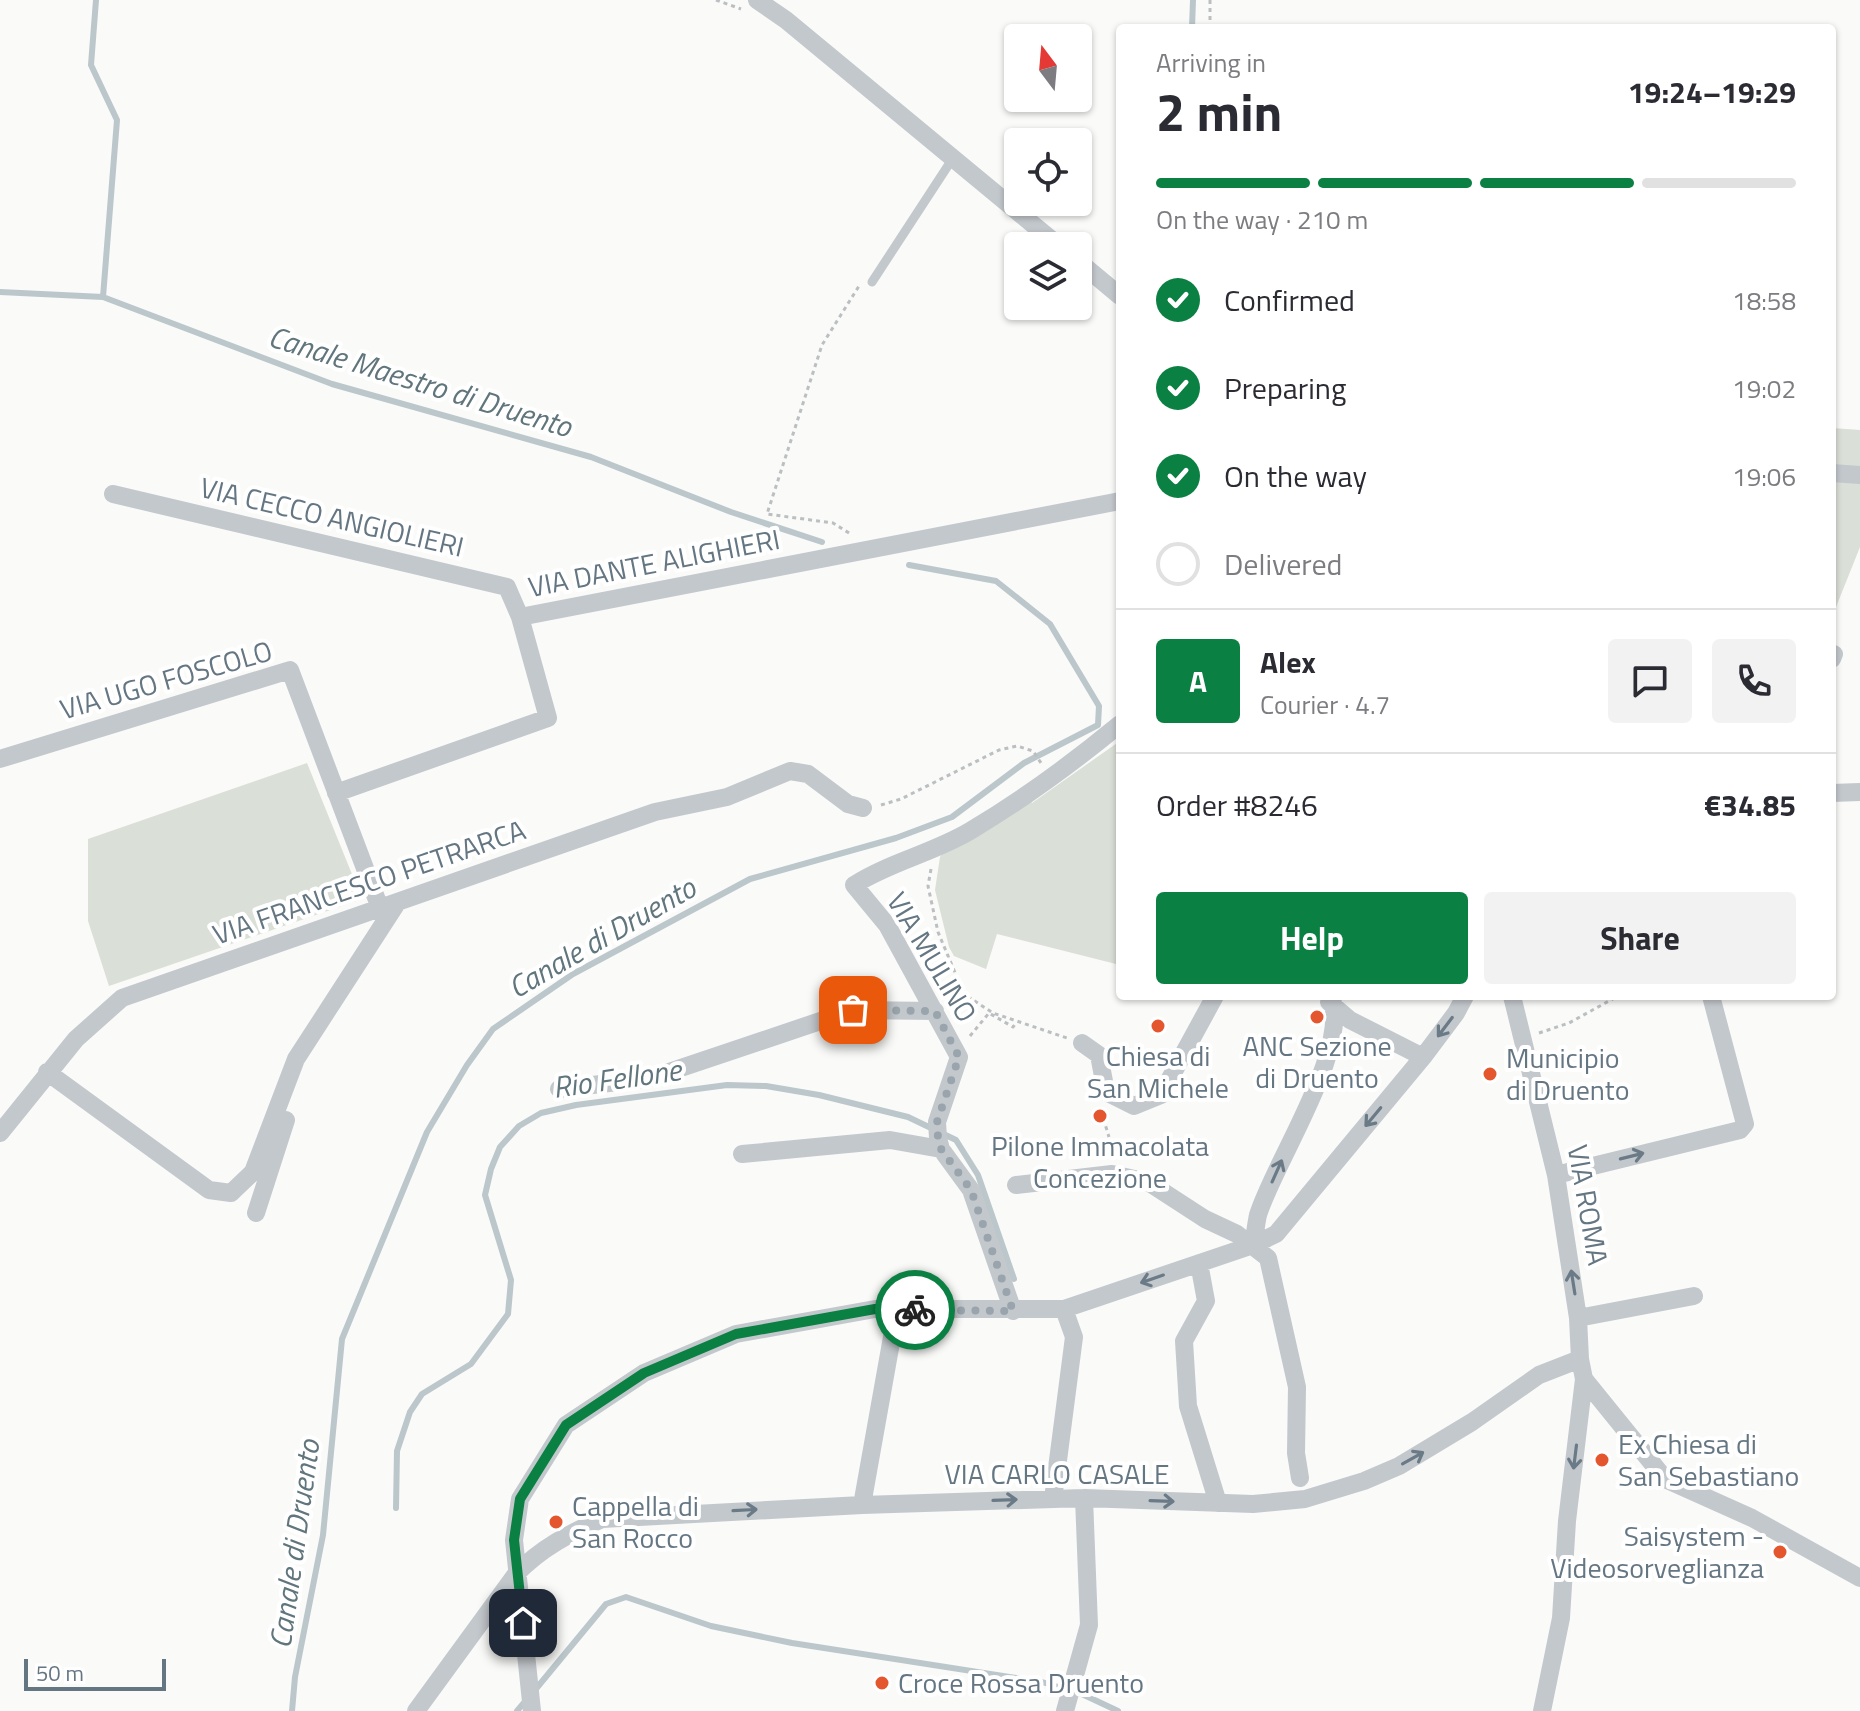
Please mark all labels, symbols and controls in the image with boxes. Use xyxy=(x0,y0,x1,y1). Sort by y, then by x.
north arrow xyxy=(1004,24,1092,112)
map controls xyxy=(1004,24,1092,320)
text: Arriving in xyxy=(1156,43,1266,82)
text: 19:24–19:29 xyxy=(1628,69,1796,115)
text: 2 min xyxy=(1156,72,1282,151)
button: locate xyxy=(1004,128,1092,216)
text: On the way · 210 m xyxy=(1156,200,1368,239)
button: layers xyxy=(1004,232,1092,320)
text: Confirmed xyxy=(1224,277,1355,323)
icon: check xyxy=(1156,278,1200,322)
text: 18:58 xyxy=(1732,281,1796,320)
water label: Canale Maestro di Druento xyxy=(263,313,579,449)
text: Preparing xyxy=(1224,365,1346,411)
icon: check xyxy=(1156,366,1200,410)
text: 19:02 xyxy=(1732,369,1796,408)
text: On the way xyxy=(1224,453,1367,499)
icon: check xyxy=(1156,454,1200,498)
text: 19:06 xyxy=(1732,457,1796,496)
street label: VIA CECCO ANGIOLIERI xyxy=(196,465,468,568)
street label: VIA DANTE ALIGHIERI xyxy=(524,517,783,608)
text: Delivered xyxy=(1224,541,1342,587)
street label: VIA UGO FOSCOLO xyxy=(55,629,277,730)
text: Alex xyxy=(1260,639,1316,685)
button: chat xyxy=(1608,639,1692,723)
button: phone xyxy=(1712,639,1796,723)
text: A xyxy=(1189,658,1207,704)
text: Courier · 4.7 xyxy=(1260,685,1390,724)
text: Order #8246 xyxy=(1156,782,1318,828)
text: €34.85 xyxy=(1704,782,1796,828)
street label: VIA FRANCESCO PETRARCA xyxy=(207,808,531,955)
water label: Canale di Druento xyxy=(499,864,705,1010)
street label: VIA MULINO xyxy=(877,883,988,1030)
button: Help xyxy=(1156,892,1468,984)
button: Share xyxy=(1484,892,1796,984)
pin xyxy=(819,976,887,1044)
icon: bag xyxy=(831,988,875,1032)
marker: ANC Sezione di Druento xyxy=(1308,1008,1326,1026)
one-way arrow xyxy=(1437,1016,1454,1037)
marker: Chiesa di San Michele xyxy=(1149,1017,1167,1035)
place label: ANC Sezione di Druento xyxy=(1242,1024,1392,1099)
place label: Chiesa di San Michele xyxy=(1087,1034,1229,1109)
place label: Municipio di Druento xyxy=(1506,1036,1629,1111)
water label: Rio Fellone xyxy=(550,1046,686,1110)
marker: Municipio di Druento xyxy=(1481,1065,1499,1083)
one-way arrow xyxy=(1364,1106,1382,1126)
marker: Pilone Immacolata Concezione xyxy=(1091,1107,1109,1125)
place label: Pilone Immacolata Concezione xyxy=(991,1124,1209,1199)
street label: VIA ROMA xyxy=(1557,1141,1620,1269)
one-way arrow xyxy=(1618,1148,1644,1163)
one-way arrow xyxy=(1271,1160,1286,1184)
one-way arrow xyxy=(1564,1269,1579,1295)
courier xyxy=(875,1270,955,1350)
one-way arrow xyxy=(1140,1273,1165,1288)
icon: bike xyxy=(893,1288,937,1332)
place label: Ex Chiesa di San Sebastiano xyxy=(1618,1422,1799,1497)
water label: Canale di Druento xyxy=(257,1435,332,1651)
one-way arrow xyxy=(1567,1443,1582,1470)
one-way arrow xyxy=(1401,1450,1425,1465)
marker: Ex Chiesa di San Sebastiano xyxy=(1593,1451,1611,1469)
street label: VIA CARLO CASALE xyxy=(945,1452,1169,1495)
place label: Cappella di San Rocco xyxy=(572,1484,699,1559)
one-way arrow xyxy=(991,1493,1018,1508)
one-way arrow xyxy=(1148,1493,1175,1508)
one-way arrow xyxy=(731,1502,758,1517)
marker: Cappella di San Rocco xyxy=(547,1513,565,1531)
place label: Saisystem - Videosorveglianza xyxy=(1550,1514,1764,1589)
marker: Saisystem - Videosorveglianza xyxy=(1771,1543,1789,1561)
pin xyxy=(489,1589,557,1657)
icon: home xyxy=(501,1601,545,1645)
scale bar xyxy=(24,1655,166,1691)
text: 50 m xyxy=(36,1656,84,1690)
place label: Croce Rossa Druento xyxy=(898,1661,1144,1704)
marker: Croce Rossa Druento xyxy=(873,1674,891,1692)

